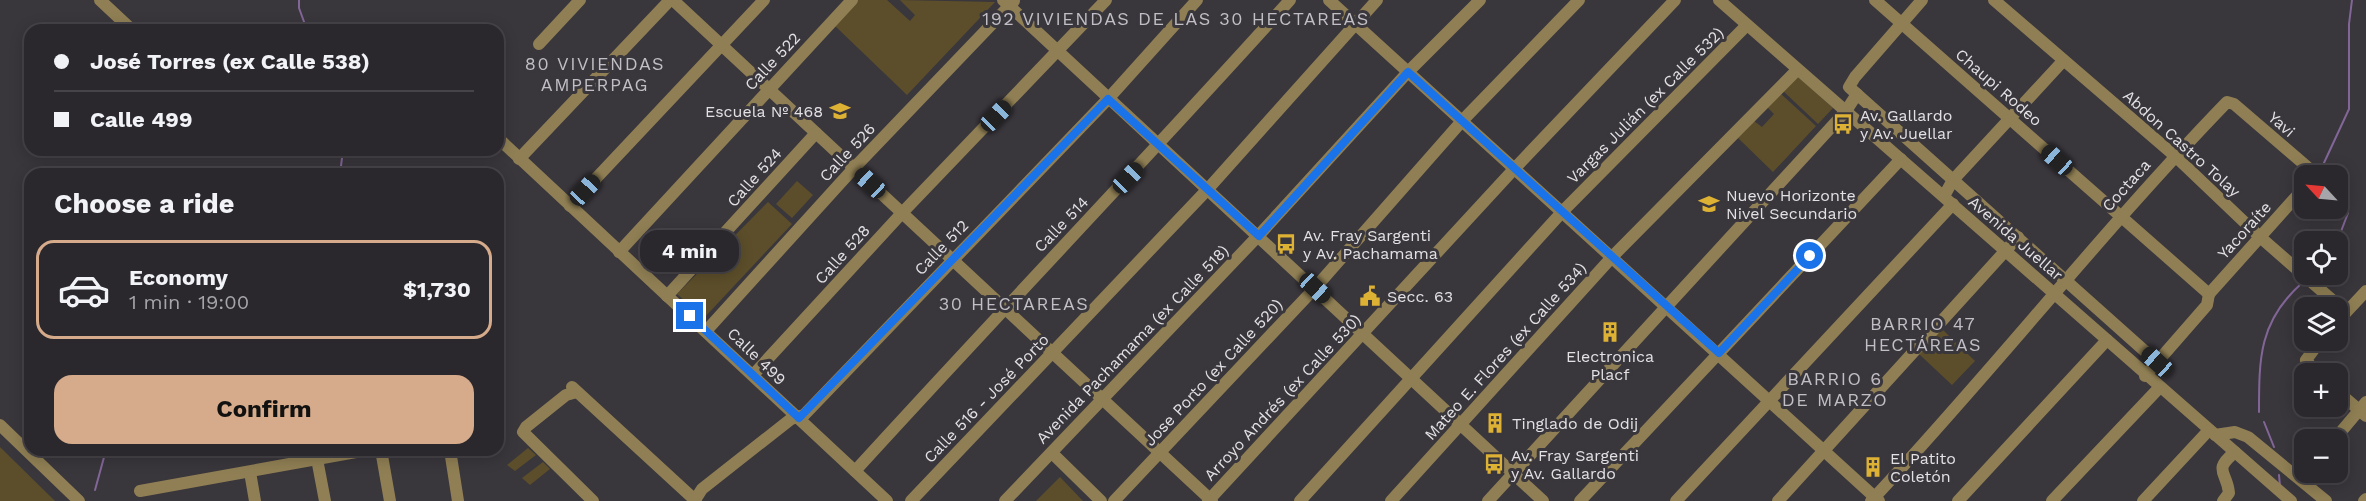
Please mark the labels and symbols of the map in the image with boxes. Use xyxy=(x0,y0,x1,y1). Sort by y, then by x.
district label: 192 VIVIENDAS DE LAS 30 HECTAREAS xyxy=(982,8,1370,29)
street label: Vargas Julián (ex Calle 532) xyxy=(1563,23,1727,187)
street label: Calle 522 xyxy=(741,28,804,94)
street label: Chaupi Rodeo xyxy=(1952,45,2046,130)
district label: 80 VIVIENDAS AMPERPAG xyxy=(525,53,665,95)
street label: Abdon Castro Tolay xyxy=(2119,86,2245,201)
car xyxy=(977,97,1015,135)
school or university icon: Escuela Nº 468 xyxy=(828,99,852,123)
place label: Escuela Nº 468 xyxy=(705,102,823,121)
place label: Av. Gallardo y Av. Juellar xyxy=(1860,106,1953,143)
street label: Yavi xyxy=(2264,108,2299,141)
bus stop icon: Av. Gallardo y Av. Juellar xyxy=(1831,112,1855,136)
street label: Calle 526 xyxy=(816,119,879,185)
car xyxy=(2038,141,2076,179)
street label: Calle 524 xyxy=(723,144,786,211)
street label: Coctaca xyxy=(2098,155,2155,215)
car xyxy=(1109,159,1147,197)
car xyxy=(851,164,889,202)
north arrow xyxy=(2294,165,2348,219)
car xyxy=(566,171,604,209)
place label: Nuevo Horizonte Nivel Secundario xyxy=(1726,186,1857,223)
street label: Calle 514 xyxy=(1030,192,1093,256)
school or university icon: Nuevo Horizonte Nivel Secundario xyxy=(1697,192,1721,216)
street label: Avenida Juellar xyxy=(1965,192,2067,285)
street label: Yacoraíte xyxy=(2214,198,2275,263)
street label: Calle 512 xyxy=(910,216,972,279)
street label: Calle 528 xyxy=(811,221,874,288)
place label: Av. Fray Sargenti y Av. Pachamama xyxy=(1303,226,1438,263)
callout: 4 min xyxy=(640,229,740,271)
bus stop icon: Av. Fray Sargenti y Av. Pachamama xyxy=(1274,232,1298,256)
street label: Avenida Pachamama (ex Calle 518) xyxy=(1032,241,1233,448)
route start xyxy=(1796,242,1823,269)
street label: Mateo E. Flores (ex Calle 534) xyxy=(1421,259,1590,444)
car xyxy=(1296,269,1334,307)
public building icon: Secc. 63 xyxy=(1358,284,1382,308)
place label: Secc. 63 xyxy=(1387,287,1453,306)
district label: 30 HECTAREAS xyxy=(939,293,1089,314)
street label: Jose Porto (ex Calle 520) xyxy=(1140,295,1287,450)
route end xyxy=(676,302,703,329)
street label: Arroyo Andrés (ex Calle 530) xyxy=(1200,310,1365,485)
district label: BARRIO 47 HECTÁREAS xyxy=(1864,313,1982,355)
building icon: Electronica Placf xyxy=(1598,320,1622,344)
street label: Calle 499 xyxy=(723,324,790,389)
street label: Calle 516 - José Porto xyxy=(920,330,1053,467)
car xyxy=(2138,343,2176,381)
place label: Electronica Placf xyxy=(1566,347,1654,384)
district label: BARRIO 6 DE MARZO xyxy=(1782,368,1888,410)
building icon: Tinglado de Odij xyxy=(1483,411,1507,435)
place label: Tinglado de Odij xyxy=(1512,414,1638,433)
place label: Av. Fray Sargenti y Av. Gallardo xyxy=(1511,446,1639,483)
place label: El Patito Coletón xyxy=(1890,449,1956,486)
bus stop icon: Av. Fray Sargenti y Av. Gallardo xyxy=(1482,452,1506,476)
building icon: El Patito Coletón xyxy=(1861,455,1885,479)

